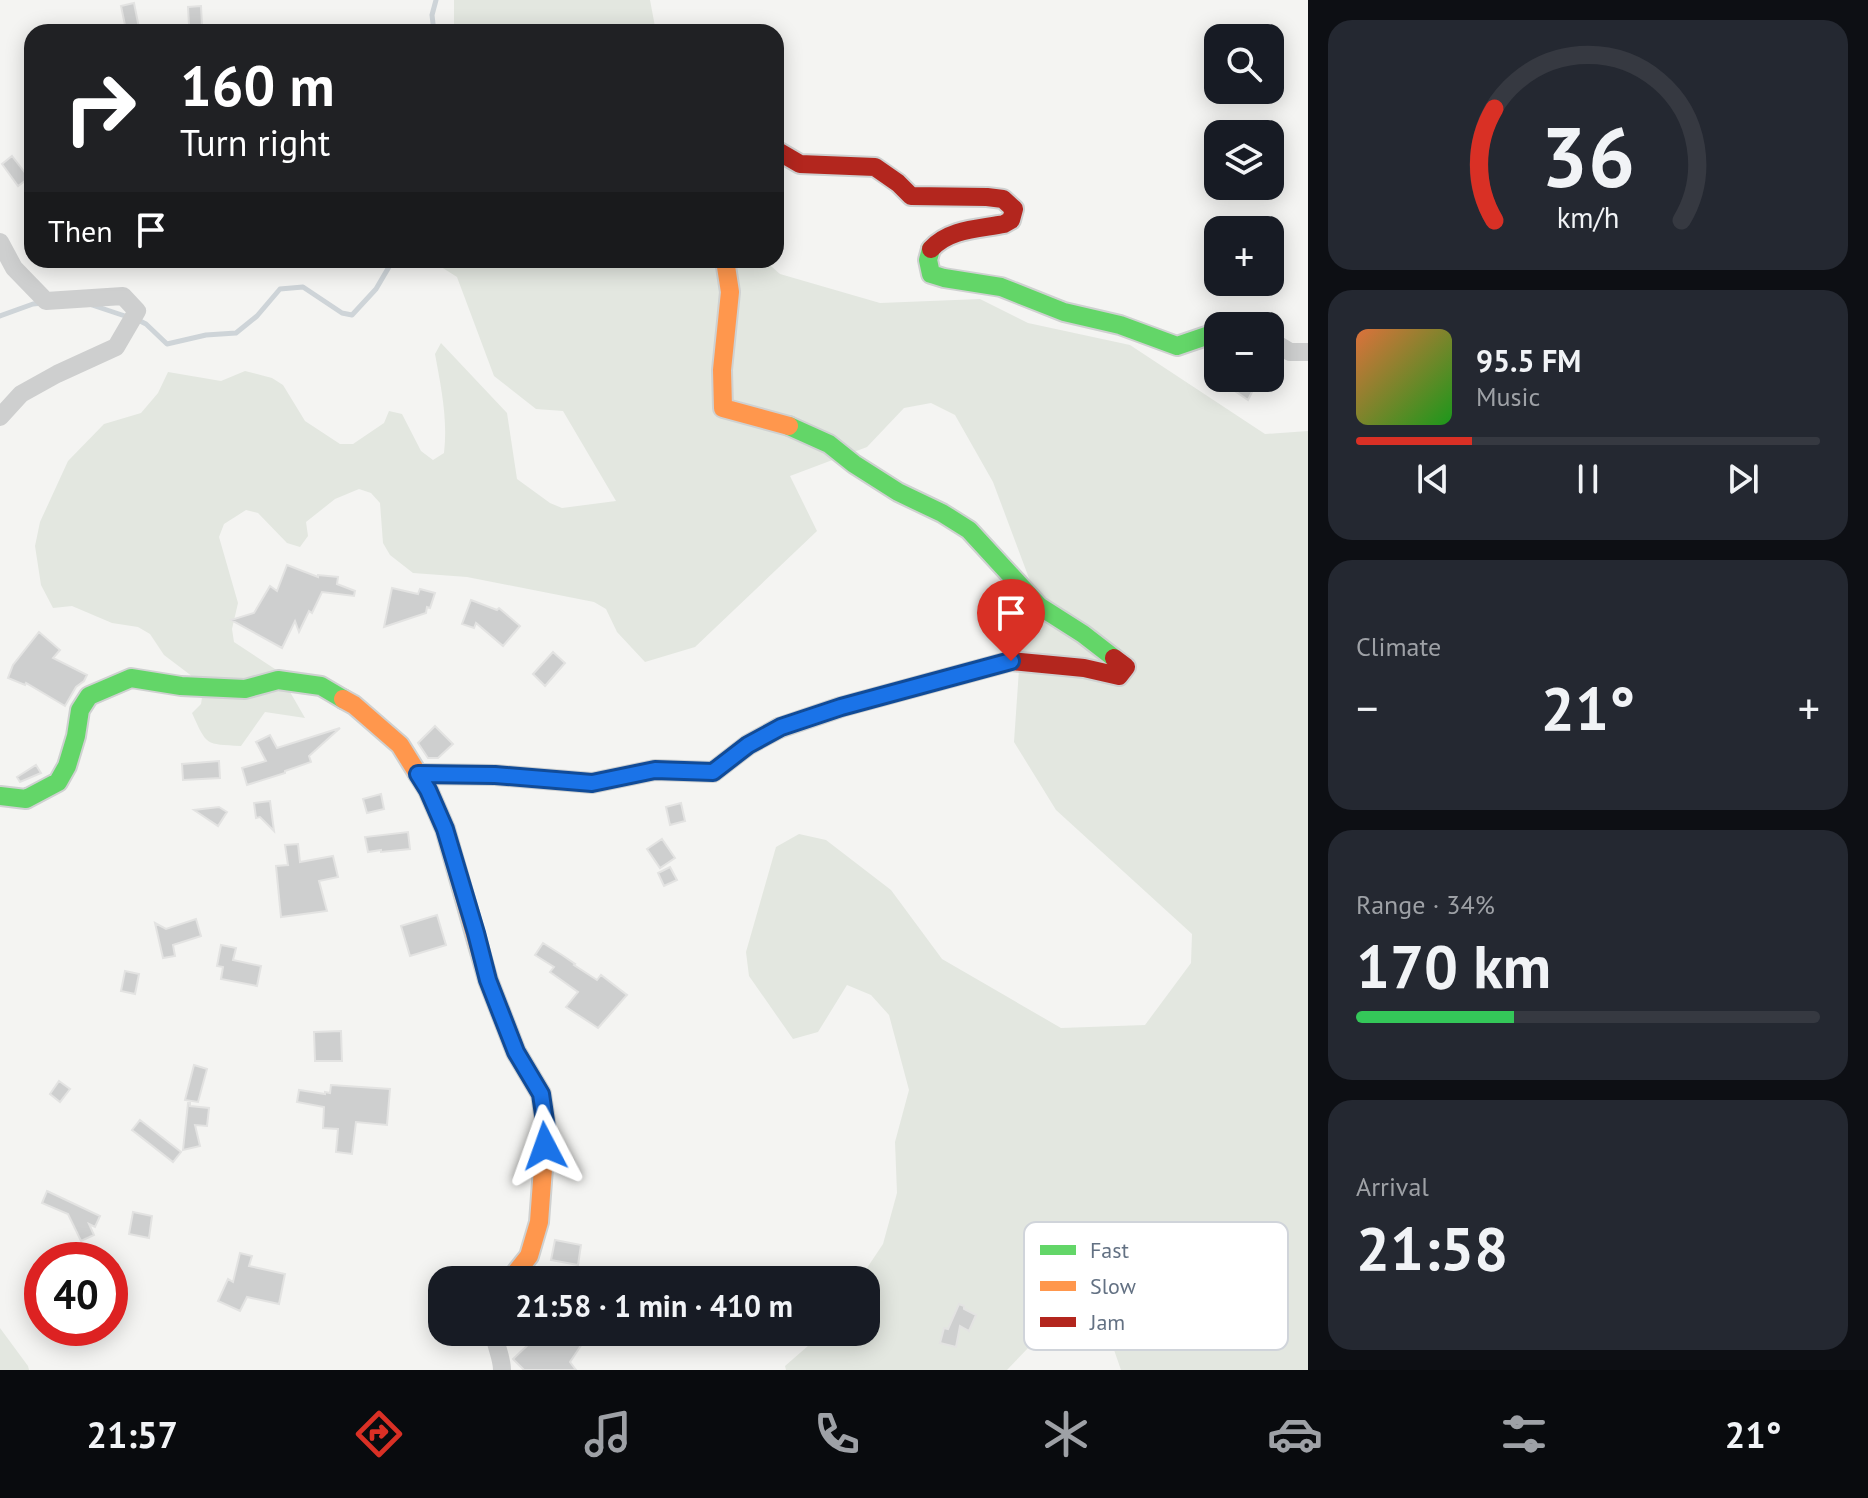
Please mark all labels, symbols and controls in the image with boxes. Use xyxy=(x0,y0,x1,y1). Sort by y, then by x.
map controls xyxy=(1204,24,1284,392)
button: search xyxy=(1204,24,1284,104)
text: 160 m xyxy=(180,49,335,121)
icon: right xyxy=(48,56,152,160)
text: 36 xyxy=(1541,102,1635,210)
text: Turn right xyxy=(180,119,330,166)
button: layers xyxy=(1204,120,1284,200)
text: km/h xyxy=(1557,199,1619,236)
icon: arrive xyxy=(129,208,173,252)
text: Then xyxy=(48,211,113,250)
button: + xyxy=(1204,216,1284,296)
button: − xyxy=(1204,312,1284,392)
text: 95.5 FM xyxy=(1476,341,1581,380)
text: Music xyxy=(1476,380,1540,413)
icon: previous xyxy=(1411,457,1455,501)
icon: pause xyxy=(1566,457,1610,501)
icon: next xyxy=(1721,457,1765,501)
pin xyxy=(977,579,1045,661)
icon: arrive xyxy=(989,591,1033,635)
text: Climate xyxy=(1356,630,1441,663)
text: 21° xyxy=(1541,669,1635,747)
text: − xyxy=(1356,679,1378,736)
text: + xyxy=(1798,679,1820,736)
text: Range · 34% xyxy=(1356,888,1495,921)
text: 170 km xyxy=(1356,927,1551,1005)
position arrow xyxy=(503,1104,587,1188)
text: Arrival xyxy=(1356,1170,1429,1203)
text: 21:58 xyxy=(1356,1209,1508,1287)
legend xyxy=(1024,1222,1288,1350)
text: Fast xyxy=(1090,1236,1130,1264)
speed limit sign: 40 xyxy=(24,1242,128,1346)
text: Slow xyxy=(1090,1272,1136,1300)
text: 21:58 · 1 min · 410 m xyxy=(515,1286,793,1325)
text: Jam xyxy=(1089,1308,1125,1336)
icon: directions xyxy=(351,1406,407,1462)
icon: music xyxy=(580,1406,636,1462)
icon: phone xyxy=(809,1406,865,1462)
icon: climate xyxy=(1038,1406,1094,1462)
icon: car xyxy=(1267,1406,1323,1462)
icon: filters xyxy=(1496,1406,1552,1462)
text: 21:57 xyxy=(87,1411,178,1458)
text: 21° xyxy=(1725,1411,1781,1458)

